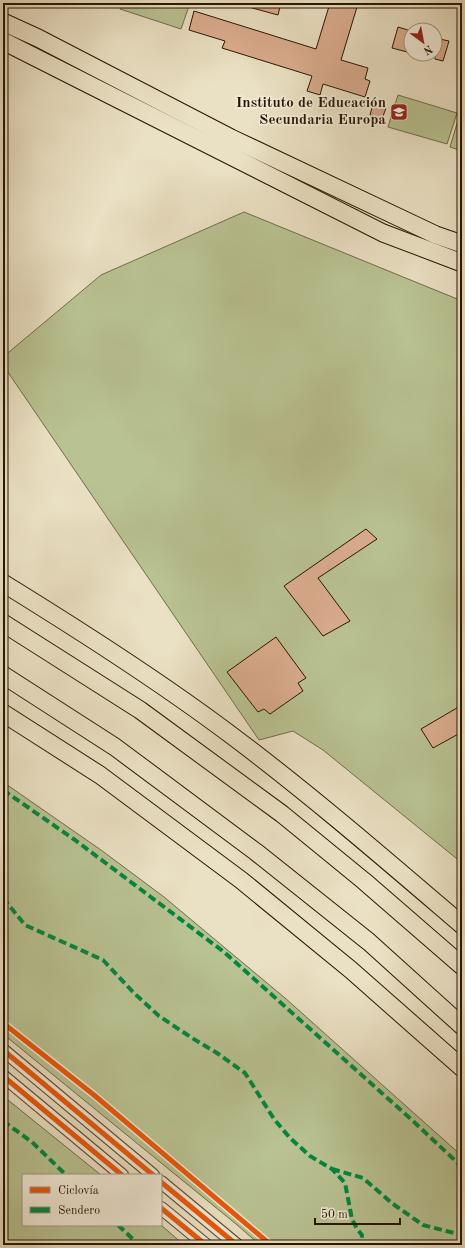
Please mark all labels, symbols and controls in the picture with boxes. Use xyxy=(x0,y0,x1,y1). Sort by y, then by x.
north arrow xyxy=(403,22,443,62)
text: N xyxy=(421,42,434,56)
place label: Instituto de Educación Secundaria Europa xyxy=(236,96,386,128)
school or university icon: Instituto de Educación Secundaria Europa xyxy=(389,102,409,122)
legend xyxy=(22,1174,162,1226)
text: Ciclovía xyxy=(58,1185,99,1197)
scale bar xyxy=(315,1200,400,1226)
text: Sendero xyxy=(58,1205,100,1217)
text: 50 m xyxy=(321,1208,348,1221)

